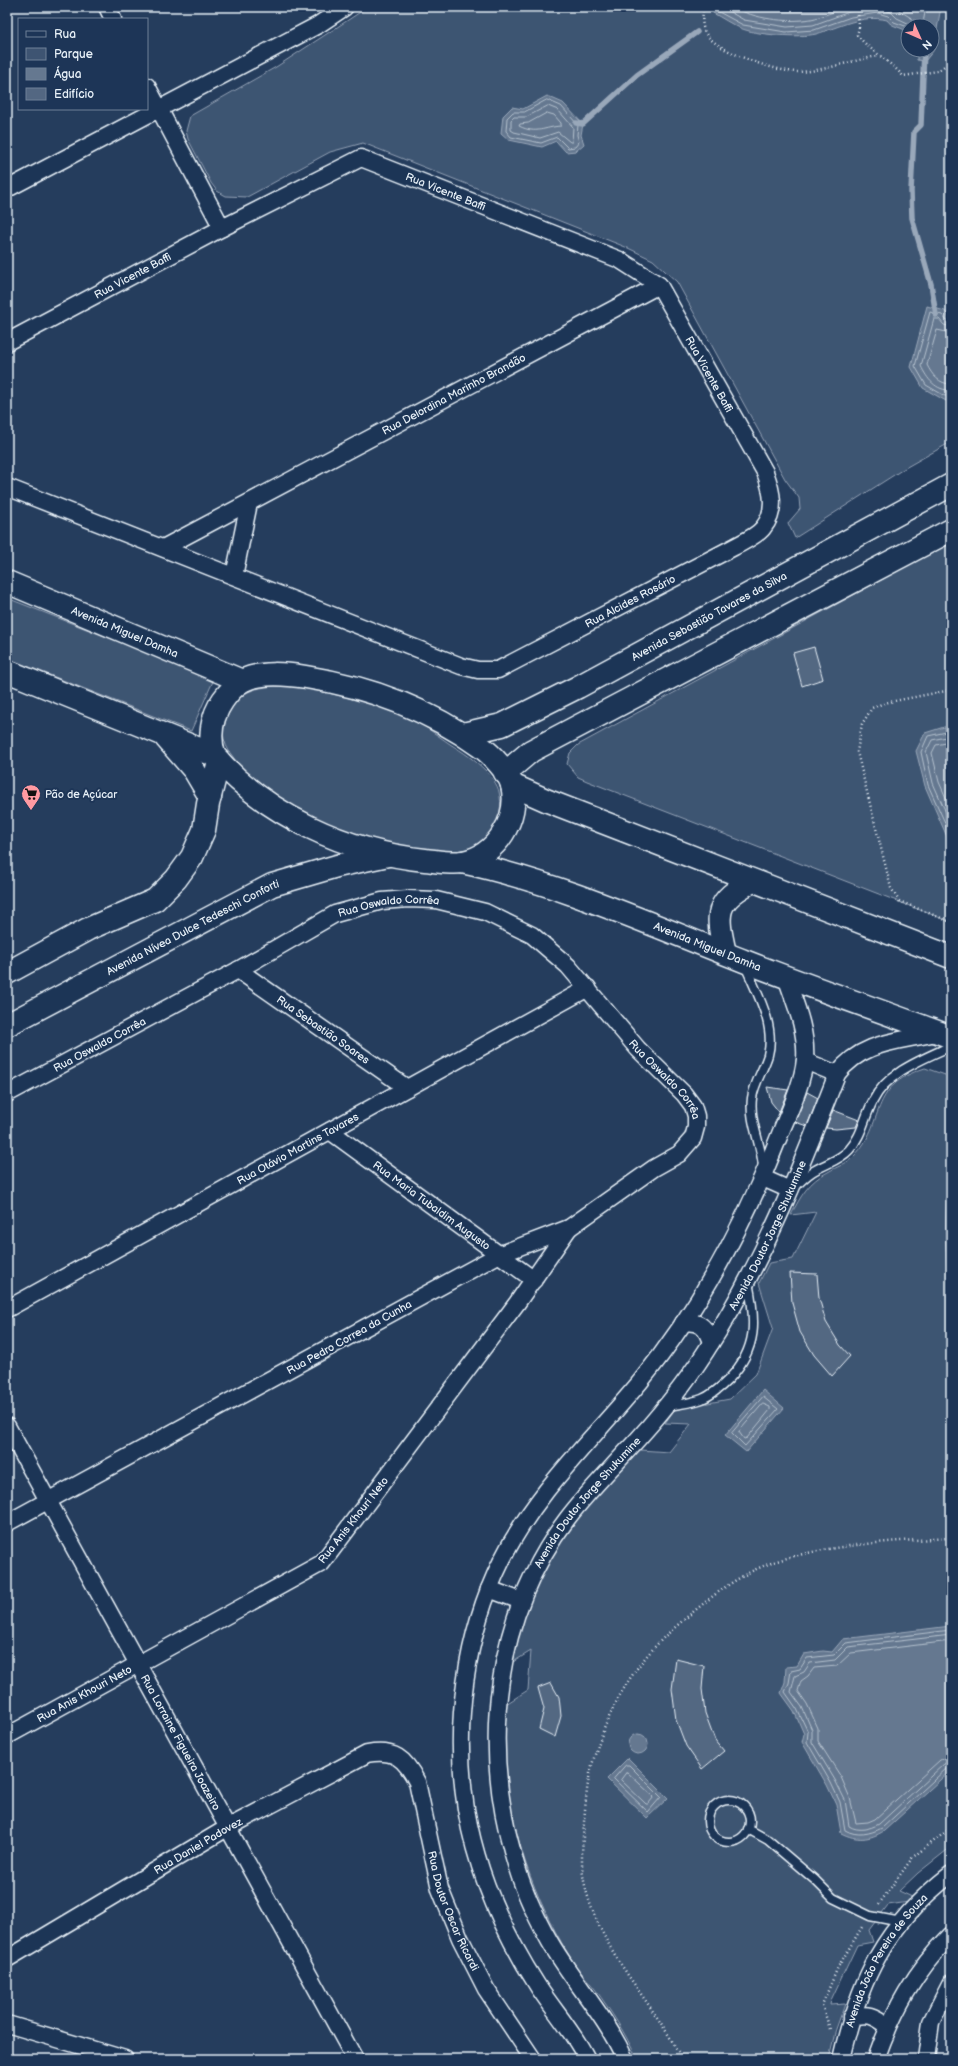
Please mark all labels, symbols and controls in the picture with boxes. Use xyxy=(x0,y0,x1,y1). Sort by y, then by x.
legend xyxy=(18,18,148,110)
north arrow xyxy=(900,18,940,58)
text: Rua xyxy=(54,27,76,42)
text: N xyxy=(919,37,934,52)
text: Parque xyxy=(54,47,93,62)
text: Água xyxy=(54,65,82,82)
text: Edifício xyxy=(54,87,94,102)
street label: Rua Vicente Baffi xyxy=(404,170,488,214)
street label: Rua Vicente Baffi xyxy=(92,250,173,302)
street label: Rua Vicente Baffi xyxy=(682,334,736,415)
street label: Rua Delordina Marinho Brandão xyxy=(380,351,528,438)
street label: Avenida Sebastião Tavares da Silva xyxy=(629,569,789,664)
street label: Rua Alcides Rosário xyxy=(583,572,678,631)
street label: Avenida Miguel Damha xyxy=(69,604,180,660)
supermarket icon: Pão de Açúcar xyxy=(20,783,42,811)
place label: Pão de Açúcar xyxy=(45,788,118,801)
street label: Avenida Nívea Dulce Tedeschi Conforti xyxy=(104,877,281,978)
street label: Rua Oswaldo Corrêa xyxy=(337,893,441,920)
street label: Avenida Miguel Damha xyxy=(652,920,763,974)
street label: Rua Sebastião Soares xyxy=(274,993,372,1067)
street label: Rua Oswaldo Corrêa xyxy=(51,1015,148,1075)
street label: Rua Oswaldo Corrêa xyxy=(626,1037,703,1121)
street label: Rua Otávio Martins Tavares xyxy=(235,1110,361,1188)
street label: Avenida Doutor Jorge Shukumine xyxy=(726,1158,809,1312)
street label: Rua Maria Tubaldim Augusto xyxy=(370,1159,493,1253)
street label: Rua Pedro Correa da Cunha xyxy=(284,1298,414,1377)
street label: Avenida Doutor Jorge Shukumine xyxy=(532,1434,644,1570)
street label: Rua Anis Khouri Neto xyxy=(316,1474,391,1566)
street label: Rua Anis Khouri Neto xyxy=(35,1663,134,1725)
street label: Rua Lorraine Figueira Joazeiro xyxy=(138,1672,223,1813)
street label: Rua Daniel Padovez xyxy=(152,1815,245,1877)
street label: Rua Doutor Oscar Ricardi xyxy=(425,1850,482,1973)
street label: Avenida João Pereira de Souza xyxy=(843,1891,930,2029)

